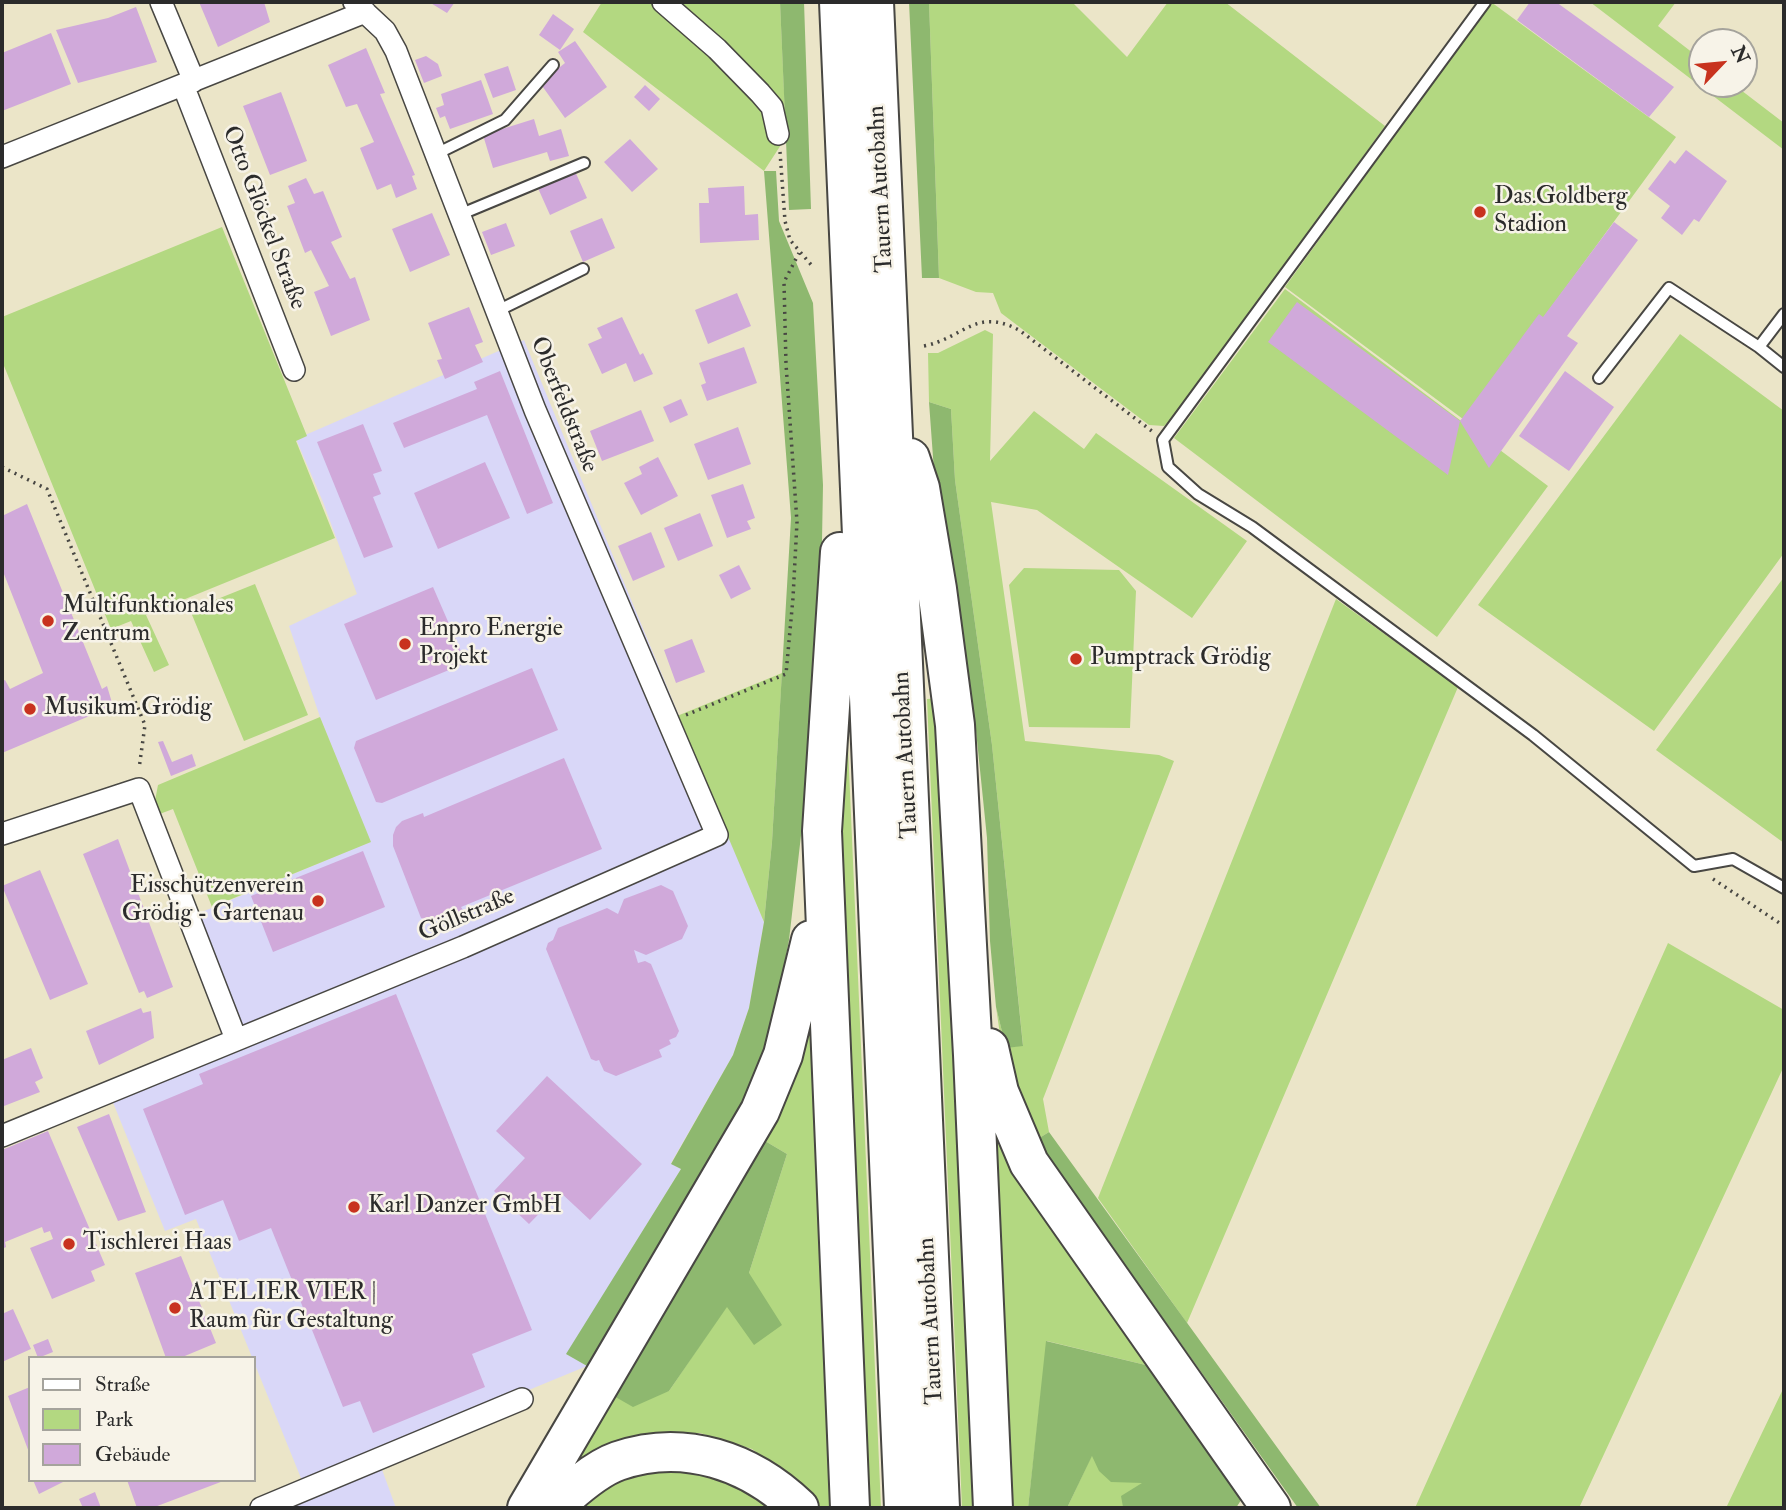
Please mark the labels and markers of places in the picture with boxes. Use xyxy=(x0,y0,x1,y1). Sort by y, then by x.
place label: Das.Goldberg Stadion xyxy=(1494,184,1628,240)
marker: Das.Goldberg Stadion xyxy=(1472,204,1488,220)
place label: Multifunktionales Zentrum xyxy=(62,593,233,649)
marker: Multifunktionales Zentrum xyxy=(40,613,56,629)
place label: Enpro Energie Projekt xyxy=(419,616,563,672)
marker: Enpro Energie Projekt xyxy=(397,636,413,652)
place label: Pumptrack Grödig xyxy=(1090,645,1271,673)
marker: Pumptrack Grödig xyxy=(1068,651,1084,667)
place label: Musikum Grödig xyxy=(44,695,212,723)
marker: Musikum Grödig xyxy=(22,701,38,717)
place label: Eisschützenverein Grödig - Gartenau xyxy=(122,873,304,929)
marker: Eisschützenverein Grödig - Gartenau xyxy=(310,893,326,909)
place label: Karl Danzer GmbH xyxy=(368,1193,562,1221)
marker: Karl Danzer GmbH xyxy=(346,1199,362,1215)
place label: Tischlerei Haas xyxy=(83,1230,231,1258)
marker: Tischlerei Haas xyxy=(61,1236,77,1252)
place label: ATELIER VIER | Raum für Gestaltung xyxy=(189,1280,393,1336)
marker: ATELIER VIER | Raum für Gestaltung xyxy=(167,1300,183,1316)

